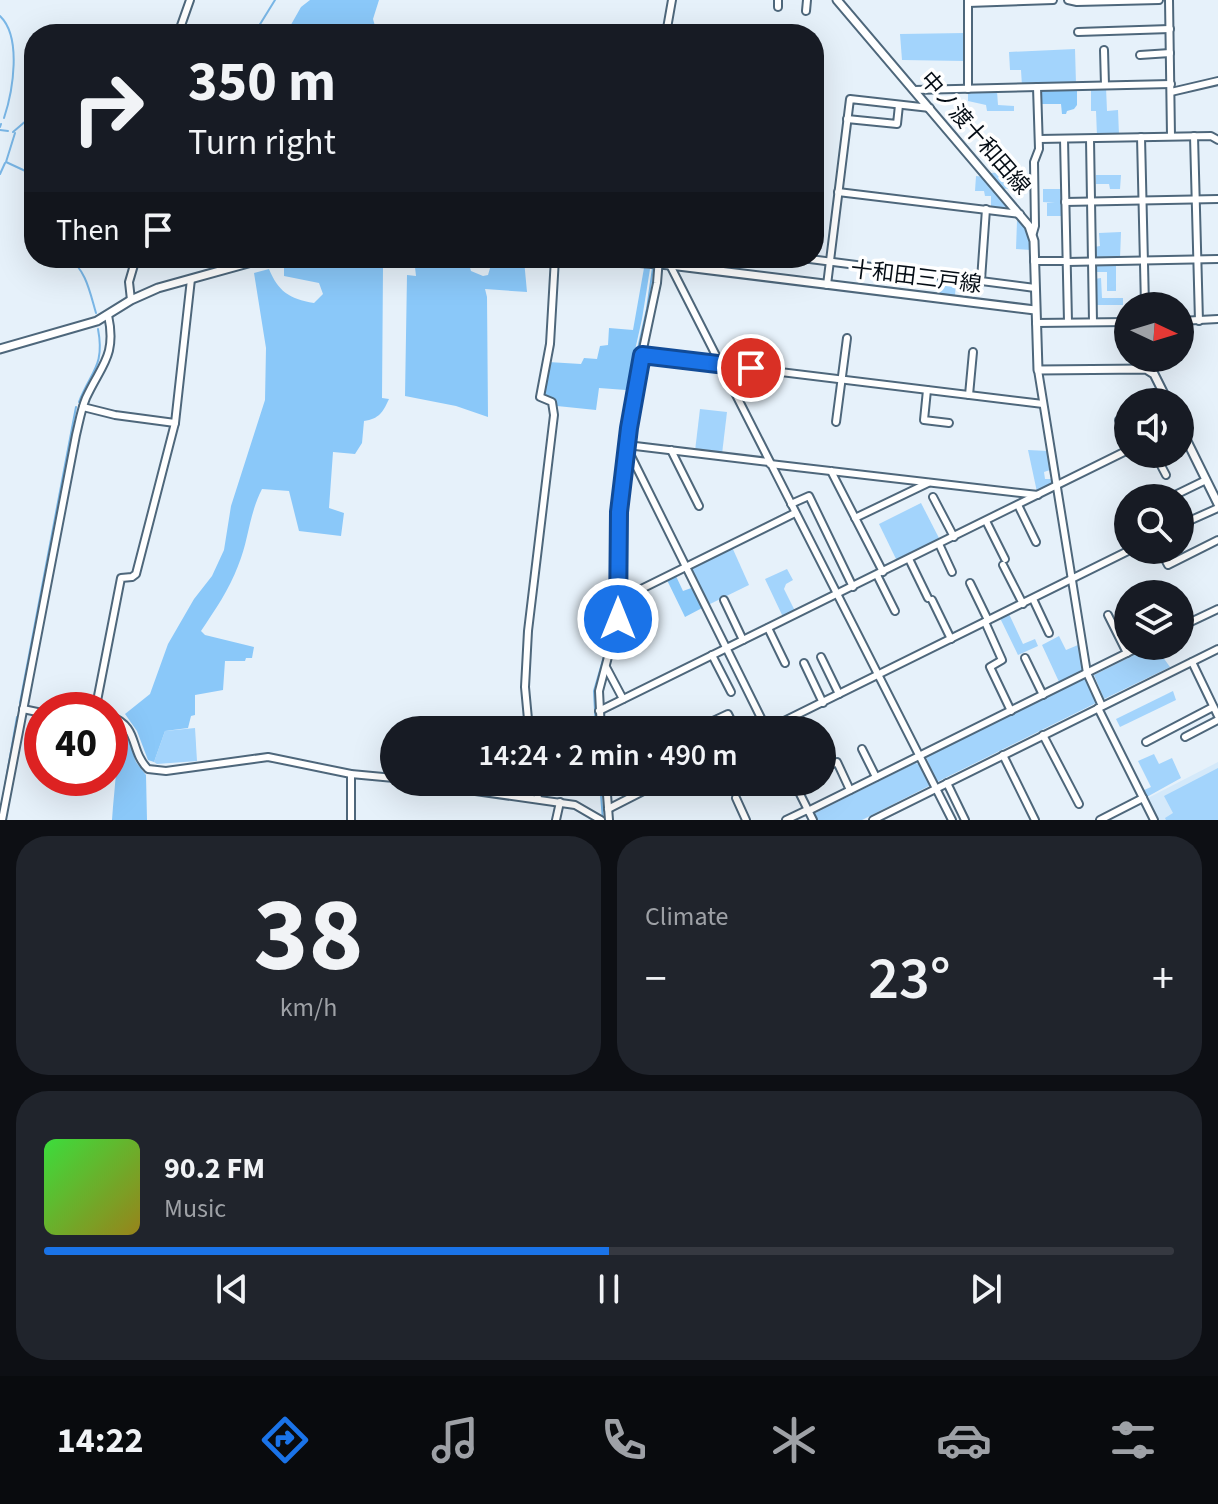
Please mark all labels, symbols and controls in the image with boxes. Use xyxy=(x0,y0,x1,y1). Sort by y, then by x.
text: 350 m xyxy=(188,43,336,122)
icon: right xyxy=(56,56,160,160)
street label: 中ノ渡十和田線 xyxy=(912,64,1038,202)
text: Turn right xyxy=(188,117,336,168)
icon: arrive xyxy=(136,208,180,252)
text: Then xyxy=(56,209,120,252)
street label: 十和田三戸線 xyxy=(849,253,983,301)
north arrow xyxy=(1114,292,1194,372)
map controls xyxy=(1114,292,1194,660)
pin xyxy=(717,334,785,402)
icon: arrive xyxy=(729,346,773,390)
button: sound xyxy=(1114,388,1194,468)
button: search xyxy=(1114,484,1194,564)
position arrow xyxy=(576,577,660,661)
button: layers xyxy=(1114,580,1194,660)
speed limit sign: 40 xyxy=(24,692,128,796)
text: 14:24 · 2 min · 490 m xyxy=(478,734,738,777)
text: 38 xyxy=(254,863,363,1011)
text: Climate xyxy=(645,898,729,935)
text: 23° xyxy=(868,937,951,1022)
text: − xyxy=(645,948,667,1011)
text: + xyxy=(1152,948,1174,1011)
text: km/h xyxy=(280,989,337,1026)
text: 90.2 FM xyxy=(164,1147,265,1190)
text: Music xyxy=(164,1190,226,1227)
icon: previous xyxy=(210,1267,254,1311)
icon: pause xyxy=(587,1267,631,1311)
icon: next xyxy=(964,1267,1008,1311)
icon: directions xyxy=(257,1412,313,1468)
icon: music xyxy=(427,1412,483,1468)
icon: phone xyxy=(596,1412,652,1468)
icon: climate xyxy=(766,1412,822,1468)
icon: car xyxy=(936,1412,992,1468)
icon: filters xyxy=(1105,1412,1161,1468)
text: 14:22 xyxy=(57,1415,144,1466)

